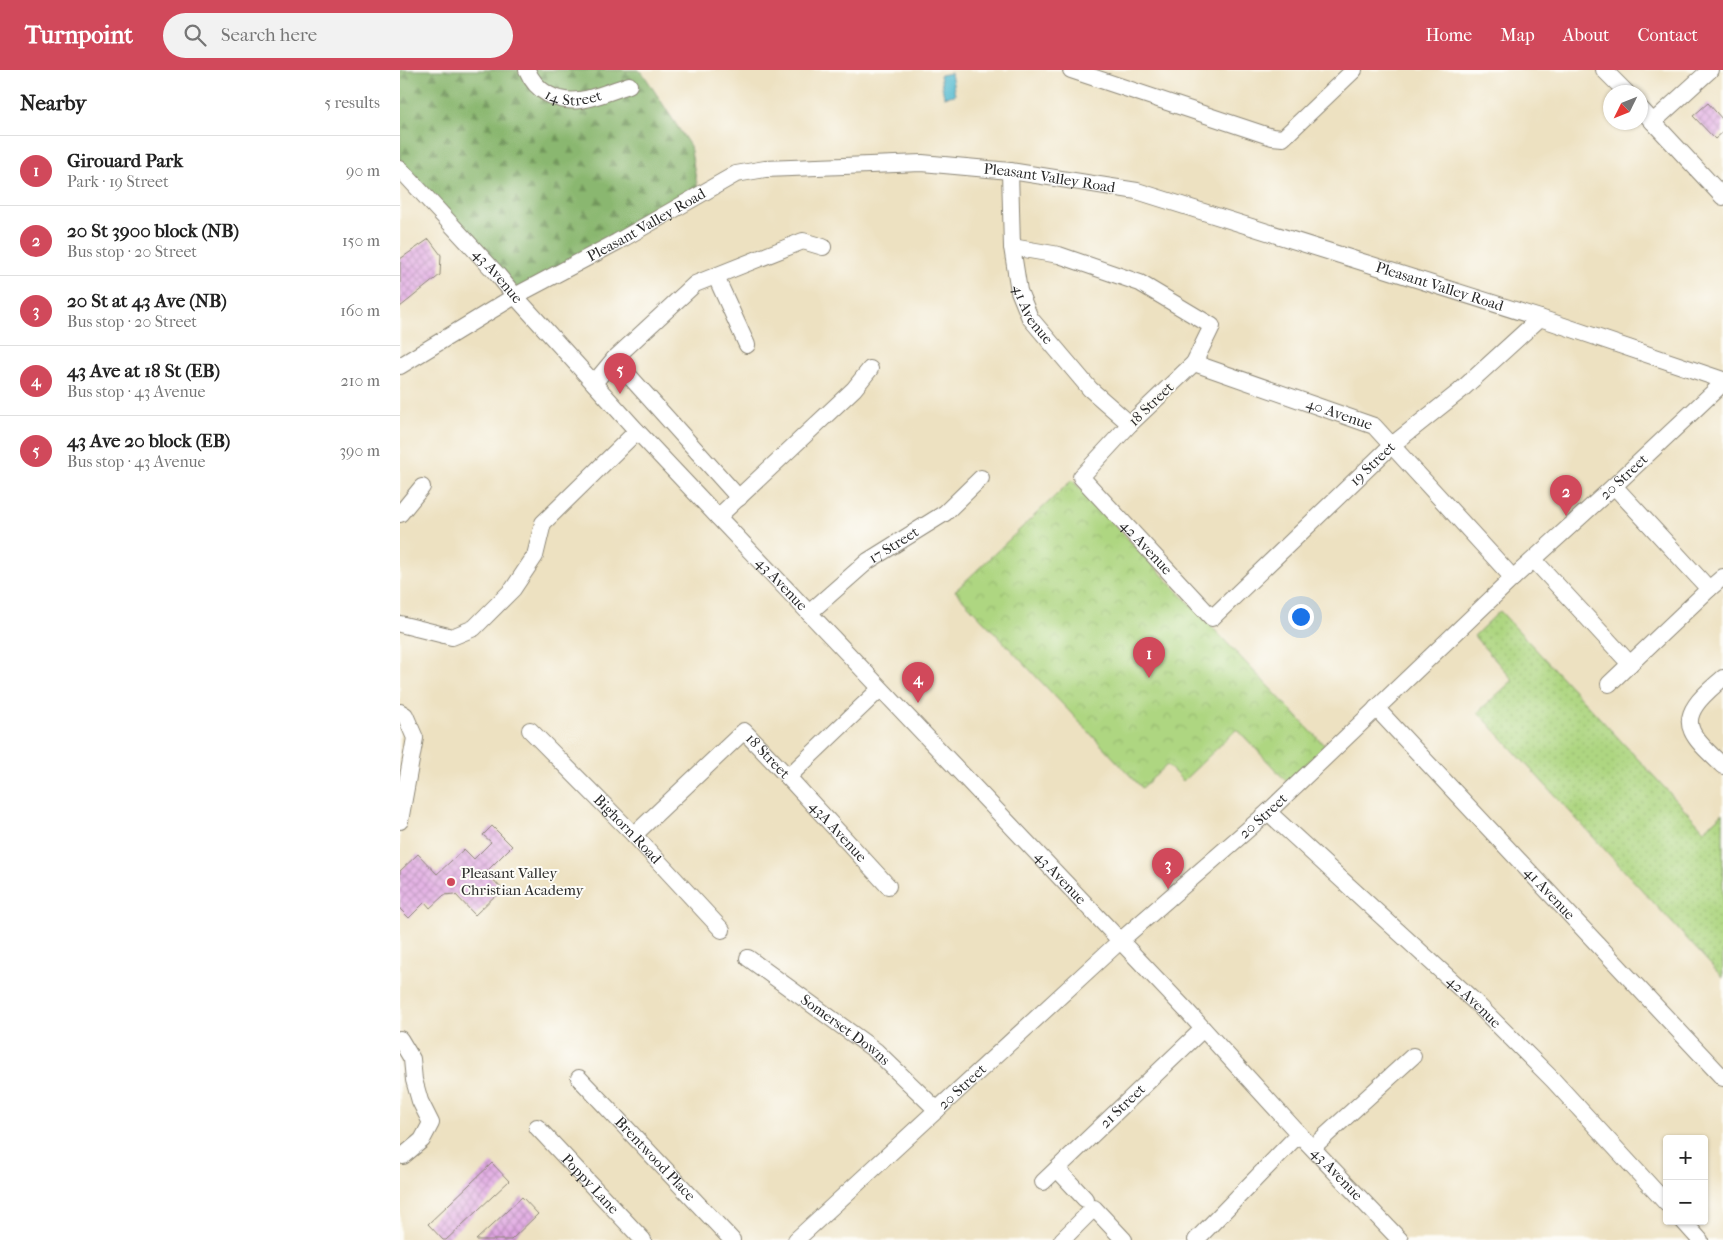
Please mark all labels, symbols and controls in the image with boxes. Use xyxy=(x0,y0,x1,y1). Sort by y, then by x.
search box xyxy=(163,13,513,58)
text: Turnpoint xyxy=(25,21,133,49)
icon: search xyxy=(181,21,209,49)
text: Search here xyxy=(221,24,317,46)
text: Home xyxy=(1425,25,1472,46)
text: Map xyxy=(1500,25,1535,46)
text: About xyxy=(1563,25,1609,46)
text: Contact xyxy=(1637,25,1698,46)
street label: 14 Street xyxy=(542,85,604,110)
north arrow xyxy=(1603,85,1648,130)
text: Nearby xyxy=(20,91,86,115)
text: 5 results xyxy=(324,93,380,112)
text: Girouard Park xyxy=(67,150,183,172)
street label: Pleasant Valley Road xyxy=(983,160,1117,197)
text: 1 xyxy=(33,161,39,180)
text: 90 m xyxy=(346,161,380,180)
text: Park · 19 Street xyxy=(67,172,169,191)
street label: Pleasant Valley Road xyxy=(584,184,709,265)
text: 20 St 3900 block (NB) xyxy=(67,220,239,242)
text: 2 xyxy=(32,231,40,250)
text: 150 m xyxy=(342,231,380,250)
text: Bus stop · 20 Street xyxy=(67,242,197,261)
street label: 43 Avenue xyxy=(469,245,527,308)
street label: Pleasant Valley Road xyxy=(1374,258,1507,315)
street label: 41 Avenue xyxy=(1009,284,1057,348)
text: 20 St at 43 Ave (NB) xyxy=(67,290,227,312)
text: 3 xyxy=(33,301,39,320)
text: 160 m xyxy=(340,301,380,320)
text: Bus stop · 20 Street xyxy=(67,312,197,331)
pin: 5 xyxy=(604,353,636,394)
text: 43 Ave at 18 St (EB) xyxy=(67,360,220,382)
text: 4 xyxy=(31,371,41,390)
text: 210 m xyxy=(341,371,380,390)
street label: 18 Street xyxy=(1125,378,1178,430)
text: Bus stop · 43 Avenue xyxy=(67,382,205,401)
street label: 40 Avenue xyxy=(1304,394,1375,434)
text: 43 Ave 20 block (EB) xyxy=(67,430,230,452)
street label: 19 Street xyxy=(1346,437,1399,490)
text: 5 xyxy=(33,441,39,460)
text: 390 m xyxy=(339,441,380,460)
street label: 20 Street xyxy=(1596,450,1652,503)
text: Bus stop · 43 Avenue xyxy=(67,452,205,471)
pin: 2 xyxy=(1550,475,1582,516)
street label: 42 Avenue xyxy=(1117,516,1177,579)
street label: 17 Street xyxy=(865,522,923,567)
street label: 43 Avenue xyxy=(752,554,812,615)
your location xyxy=(1288,604,1314,630)
pin: 1 xyxy=(1133,637,1165,678)
pin: 4 xyxy=(902,662,934,703)
street label: 18 Street xyxy=(742,730,794,783)
street label: 20 Street xyxy=(1235,789,1291,842)
street label: Bighorn Road xyxy=(590,791,666,868)
street label: 43A Avenue xyxy=(806,797,871,866)
street label: 43 Avenue xyxy=(1031,847,1090,909)
pin: 3 xyxy=(1152,848,1184,889)
street label: 41 Avenue xyxy=(1521,863,1579,924)
place label: Pleasant Valley Christian Academy xyxy=(461,864,584,899)
marker: Pleasant Valley Christian Academy xyxy=(445,876,457,888)
street label: 42 Avenue xyxy=(1443,972,1505,1032)
street label: Somerset Downs xyxy=(797,990,894,1069)
street label: 20 Street xyxy=(934,1060,990,1113)
street label: 21 Street xyxy=(1096,1080,1149,1132)
street label: Brentwood Place xyxy=(611,1113,700,1205)
map controls xyxy=(1663,1135,1708,1225)
button: + xyxy=(1663,1135,1708,1180)
street label: 43 Avenue xyxy=(1307,1143,1367,1205)
street label: Poppy Lane xyxy=(558,1150,623,1218)
button: − xyxy=(1663,1180,1708,1225)

